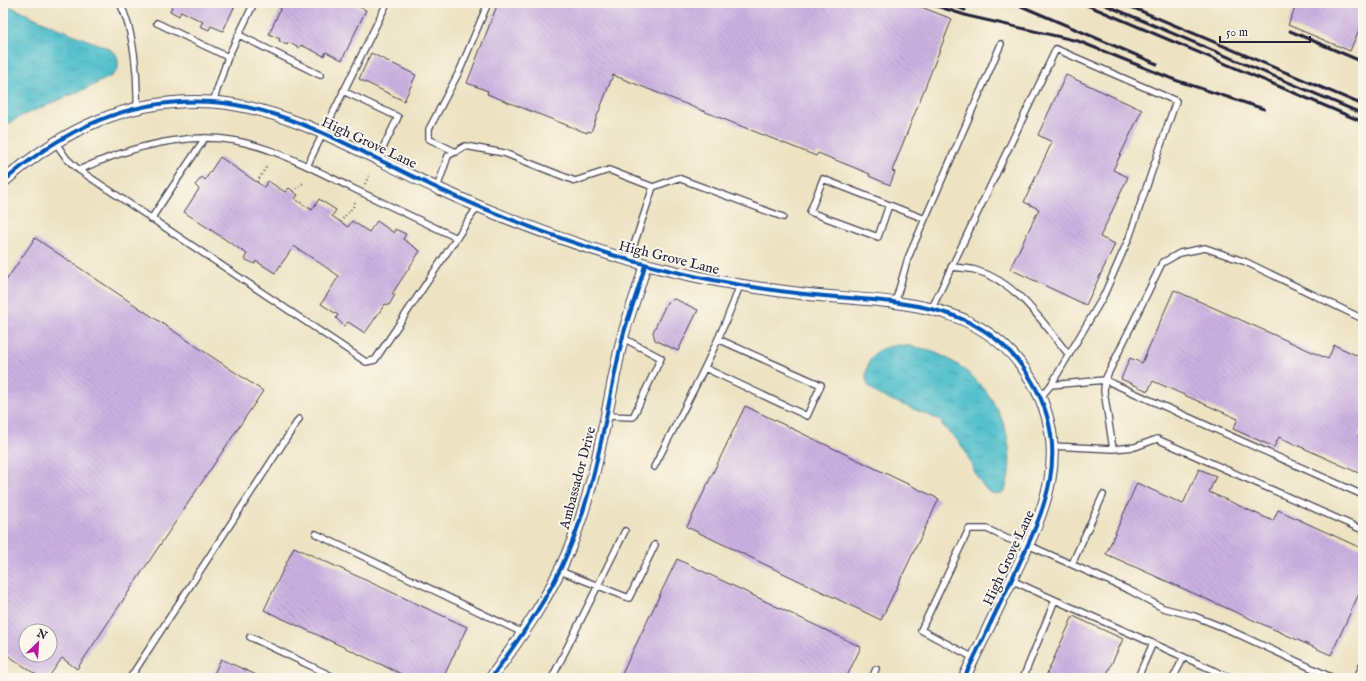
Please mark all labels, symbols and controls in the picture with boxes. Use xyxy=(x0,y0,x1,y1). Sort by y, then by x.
scale bar xyxy=(1220,18,1310,44)
text: 50 m xyxy=(1226,25,1248,40)
street label: High Grove Lane xyxy=(318,113,420,173)
street label: High Grove Lane xyxy=(617,237,722,279)
street label: Ambassador Drive xyxy=(555,424,600,532)
street label: High Grove Lane xyxy=(979,507,1039,609)
north arrow xyxy=(18,623,58,663)
text: N xyxy=(34,626,50,643)

